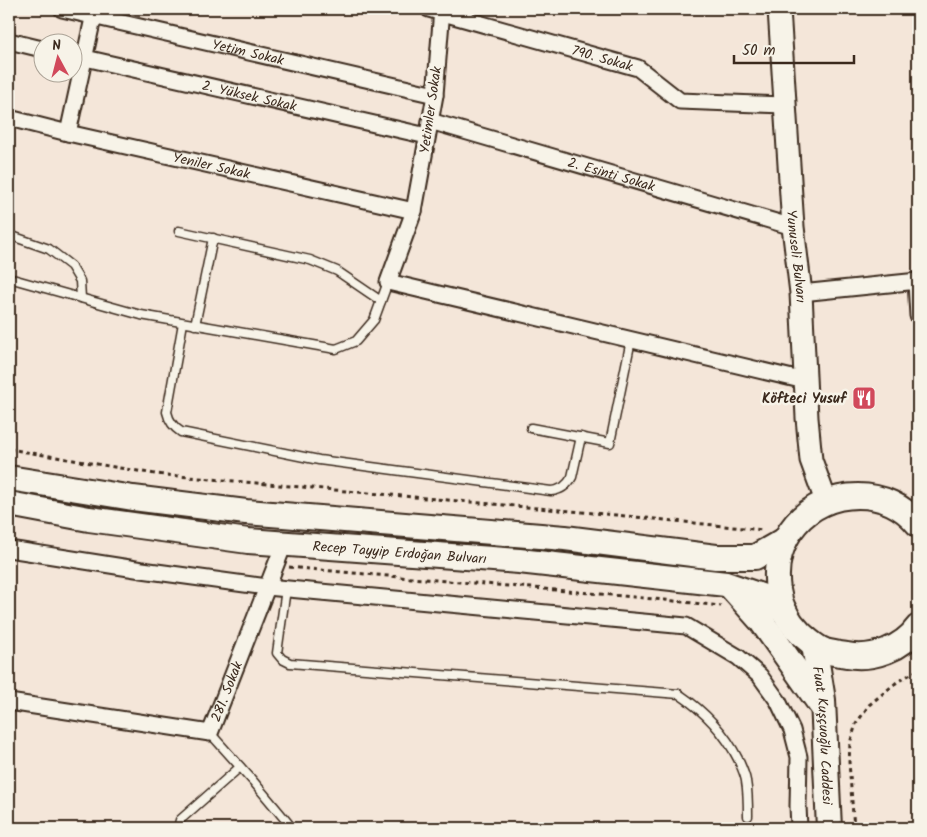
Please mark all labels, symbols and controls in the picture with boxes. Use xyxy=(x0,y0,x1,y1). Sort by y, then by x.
north arrow xyxy=(32,32,82,82)
scale bar xyxy=(734,32,854,64)
street label: Yetim Sokak xyxy=(210,34,287,72)
text: N xyxy=(51,35,62,58)
text: 50 m xyxy=(742,39,776,63)
street label: 790. Sokak xyxy=(569,40,636,78)
street label: Yetimler Sokak xyxy=(414,65,448,155)
street label: 2. Yüksek Sokak xyxy=(200,75,299,118)
street label: Yeniler Sokak xyxy=(170,147,253,186)
street label: 2. Esinti Sokak xyxy=(565,152,658,198)
street label: Yunuseli Bulvarı xyxy=(780,209,811,304)
restaurant icon: Köfteci Yusuf xyxy=(851,385,877,411)
place label: Köfteci Yusuf xyxy=(762,388,848,410)
street label: Recep Tayyip Erdoğan Bulvarı xyxy=(312,536,488,571)
street label: 281. Sokak xyxy=(205,658,249,725)
street label: Fuat Kuşçuoğlu Caddesi xyxy=(806,665,838,806)

